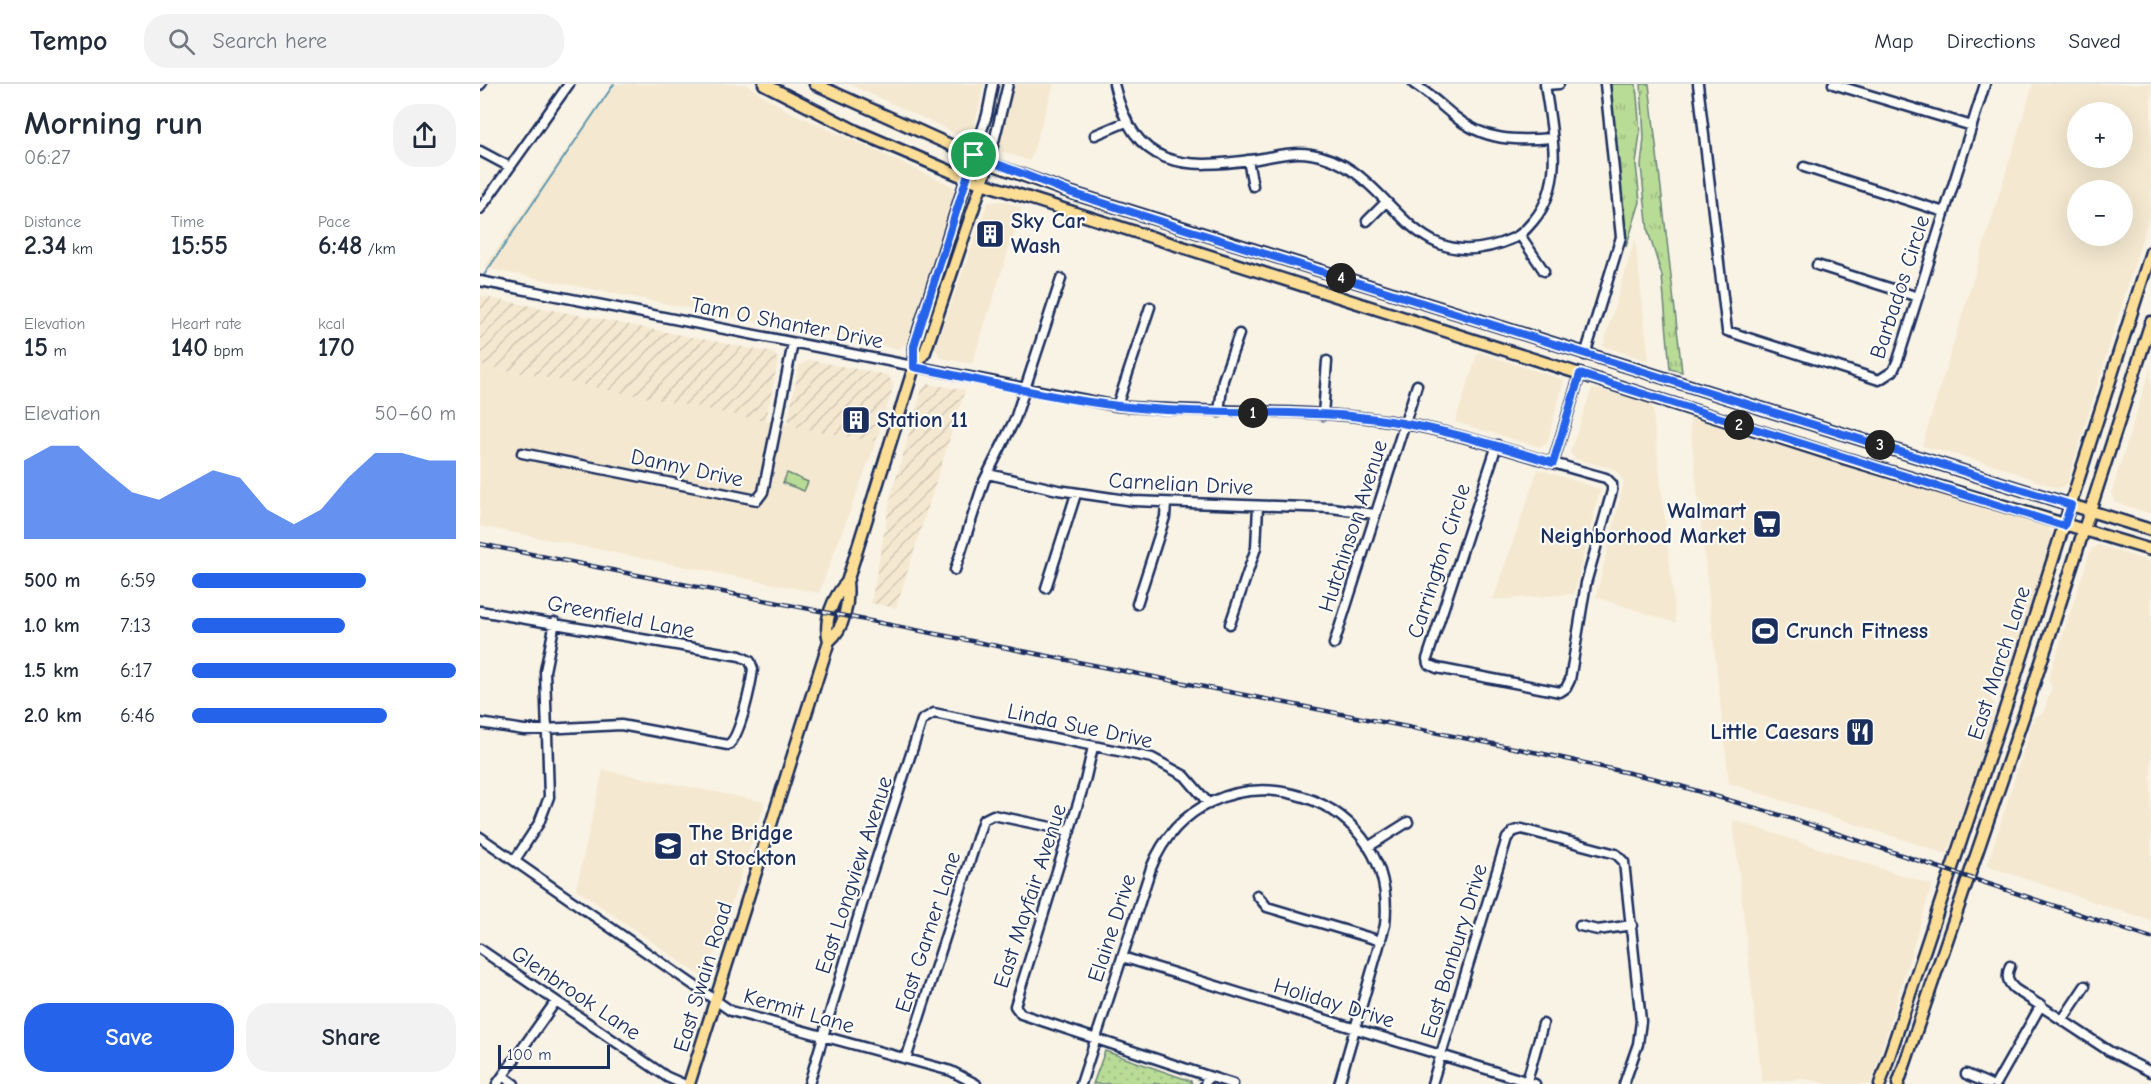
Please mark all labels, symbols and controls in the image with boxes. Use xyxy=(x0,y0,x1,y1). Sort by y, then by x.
search box xyxy=(144,14,564,68)
text: Tempo xyxy=(30,25,108,57)
icon: search xyxy=(165,25,198,58)
text: Search here xyxy=(213,28,327,54)
text: Map xyxy=(1874,29,1914,53)
text: Directions xyxy=(1947,29,2036,53)
text: Saved xyxy=(2069,29,2121,53)
map controls xyxy=(2067,102,2133,246)
button: + xyxy=(2067,102,2133,168)
text: Morning run xyxy=(24,104,203,142)
button: share xyxy=(393,104,456,167)
pin xyxy=(948,129,999,180)
icon: arrive xyxy=(957,138,990,171)
text: 06:27 xyxy=(24,146,71,169)
button: − xyxy=(2067,180,2133,246)
place label: Sky Car Wash xyxy=(1011,208,1085,259)
street label: Barbados Circle xyxy=(1865,212,1935,362)
text: Distance xyxy=(24,213,81,231)
text: Time xyxy=(171,213,204,231)
text: Pace xyxy=(318,213,350,231)
building icon: Sky Car Wash xyxy=(974,218,1006,250)
text: 2.34 xyxy=(24,231,67,261)
text: 15:55 xyxy=(171,231,228,261)
text: 6:48 xyxy=(318,231,363,261)
text: km xyxy=(67,240,93,258)
text: /km xyxy=(363,240,396,258)
pin: 4 xyxy=(1326,263,1356,293)
text: 4 xyxy=(1337,269,1345,287)
street label: Tam O Shanter Drive xyxy=(689,292,885,354)
text: Elevation xyxy=(24,315,85,333)
text: Heart rate xyxy=(171,315,242,333)
text: kcal xyxy=(318,315,345,333)
text: 15 xyxy=(24,333,48,363)
text: 140 xyxy=(171,333,208,363)
text: 170 xyxy=(318,333,355,363)
text: m xyxy=(48,342,67,360)
text: bpm xyxy=(208,342,244,360)
pin: 1 xyxy=(1238,398,1268,428)
text: Elevation xyxy=(24,402,101,425)
text: 50–60 m xyxy=(375,402,456,425)
building icon: Station 11 xyxy=(840,404,872,436)
text: 1 xyxy=(1250,404,1256,422)
place label: Station 11 xyxy=(877,407,968,433)
pin: 2 xyxy=(1724,410,1754,440)
text: 2 xyxy=(1735,416,1743,434)
pin: 3 xyxy=(1865,430,1895,460)
text: 3 xyxy=(1876,436,1884,454)
street label: Hutchinson Avenue xyxy=(1313,437,1393,615)
street label: Danny Drive xyxy=(629,443,745,493)
street label: Carnelian Drive xyxy=(1108,467,1254,501)
street label: Carrington Circle xyxy=(1402,480,1476,642)
place label: Walmart Neighborhood Market xyxy=(1540,498,1747,549)
supermarket icon: Walmart Neighborhood Market xyxy=(1751,508,1783,540)
text: 500 m xyxy=(24,569,81,592)
text: 6:59 xyxy=(120,569,156,592)
street label: East March Lane xyxy=(1962,583,2036,743)
street label: Greenfield Lane xyxy=(545,590,697,644)
text: 1.0 km xyxy=(24,614,80,637)
text: 7:13 xyxy=(120,614,151,637)
sports icon: Crunch Fitness xyxy=(1749,615,1781,647)
place label: Crunch Fitness xyxy=(1786,618,1928,644)
text: 1.5 km xyxy=(24,659,79,682)
text: 6:17 xyxy=(120,659,152,682)
street label: Linda Sue Drive xyxy=(1005,698,1155,754)
text: 2.0 km xyxy=(24,704,82,727)
text: 6:46 xyxy=(120,704,155,727)
restaurant icon: Little Caesars xyxy=(1844,716,1876,748)
place label: Little Caesars xyxy=(1710,719,1839,745)
street label: East Longview Avenue xyxy=(810,773,898,977)
street label: East Mayfair Avenue xyxy=(988,801,1072,991)
place label: The Bridge at Stockton xyxy=(689,820,796,871)
school or university icon: The Bridge at Stockton xyxy=(652,830,684,862)
street label: East Garner Lane xyxy=(890,848,966,1016)
street label: East Banbury Drive xyxy=(1415,861,1493,1041)
street label: Elaine Drive xyxy=(1082,871,1142,985)
street label: East Swain Road xyxy=(668,899,738,1055)
street label: Glenbrook Lane xyxy=(506,940,646,1046)
street label: Holiday Drive xyxy=(1270,972,1398,1034)
street label: Kermit Lane xyxy=(741,983,857,1039)
button: Save xyxy=(24,1003,234,1072)
button: Share xyxy=(246,1003,456,1072)
scale bar xyxy=(498,1042,610,1070)
text: 100 m xyxy=(507,1046,551,1064)

